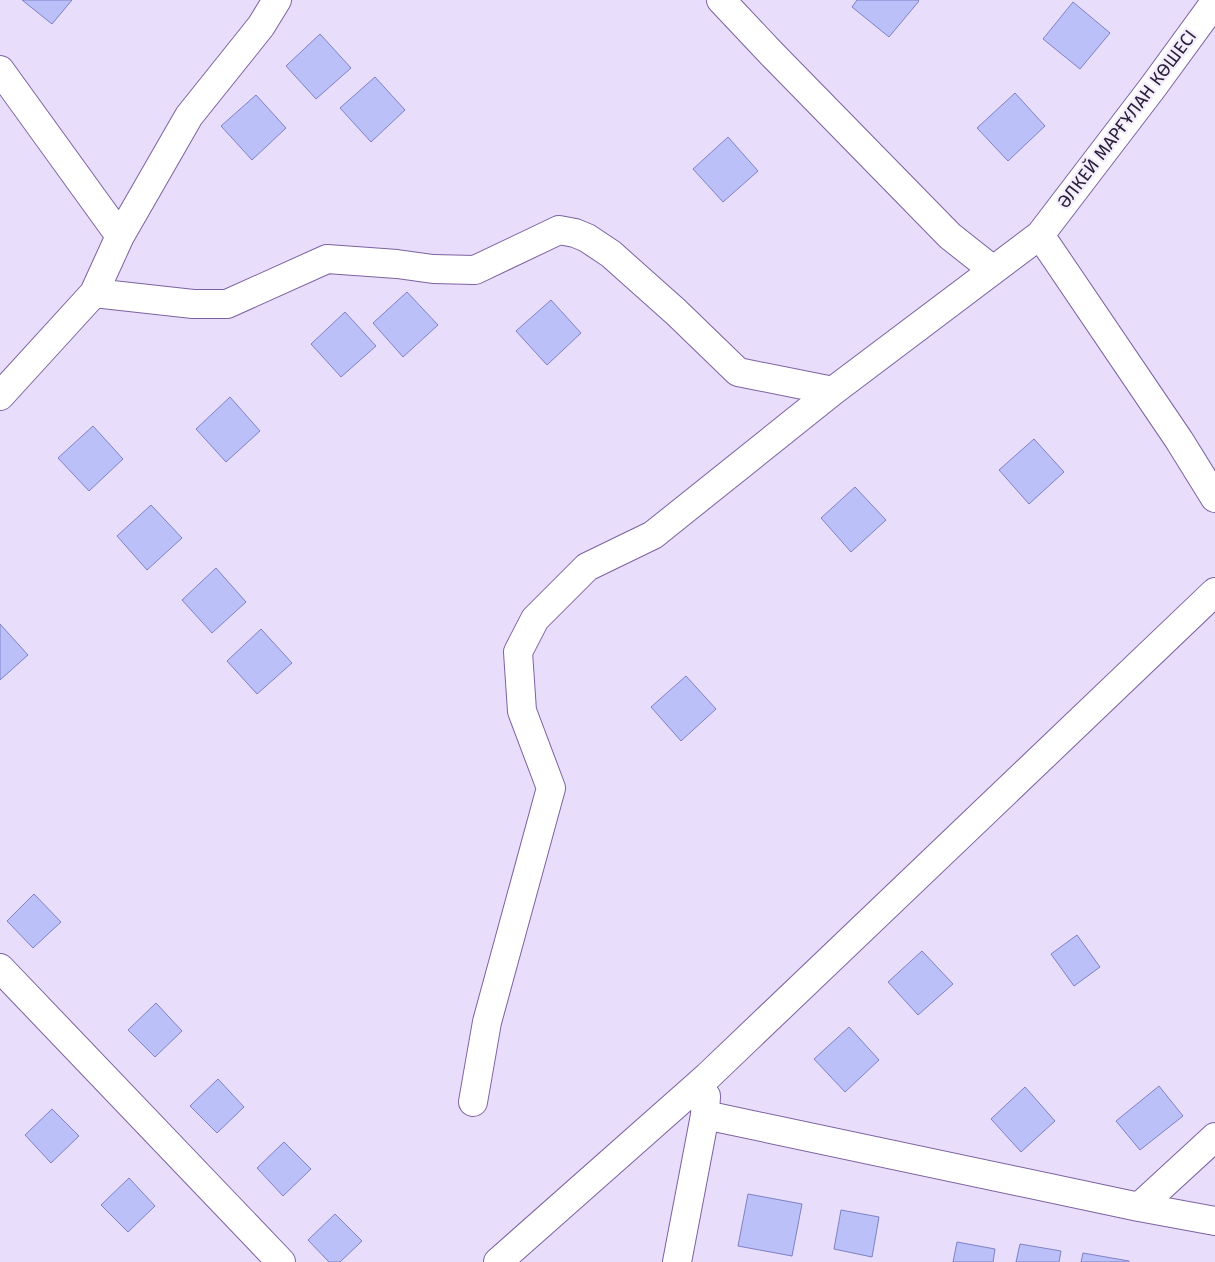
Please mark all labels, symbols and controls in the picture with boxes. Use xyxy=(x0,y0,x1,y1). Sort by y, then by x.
street label: ӘЛКЕЙ МАРҒҰЛАН КӨШЕСІ xyxy=(1053,25,1201,213)

